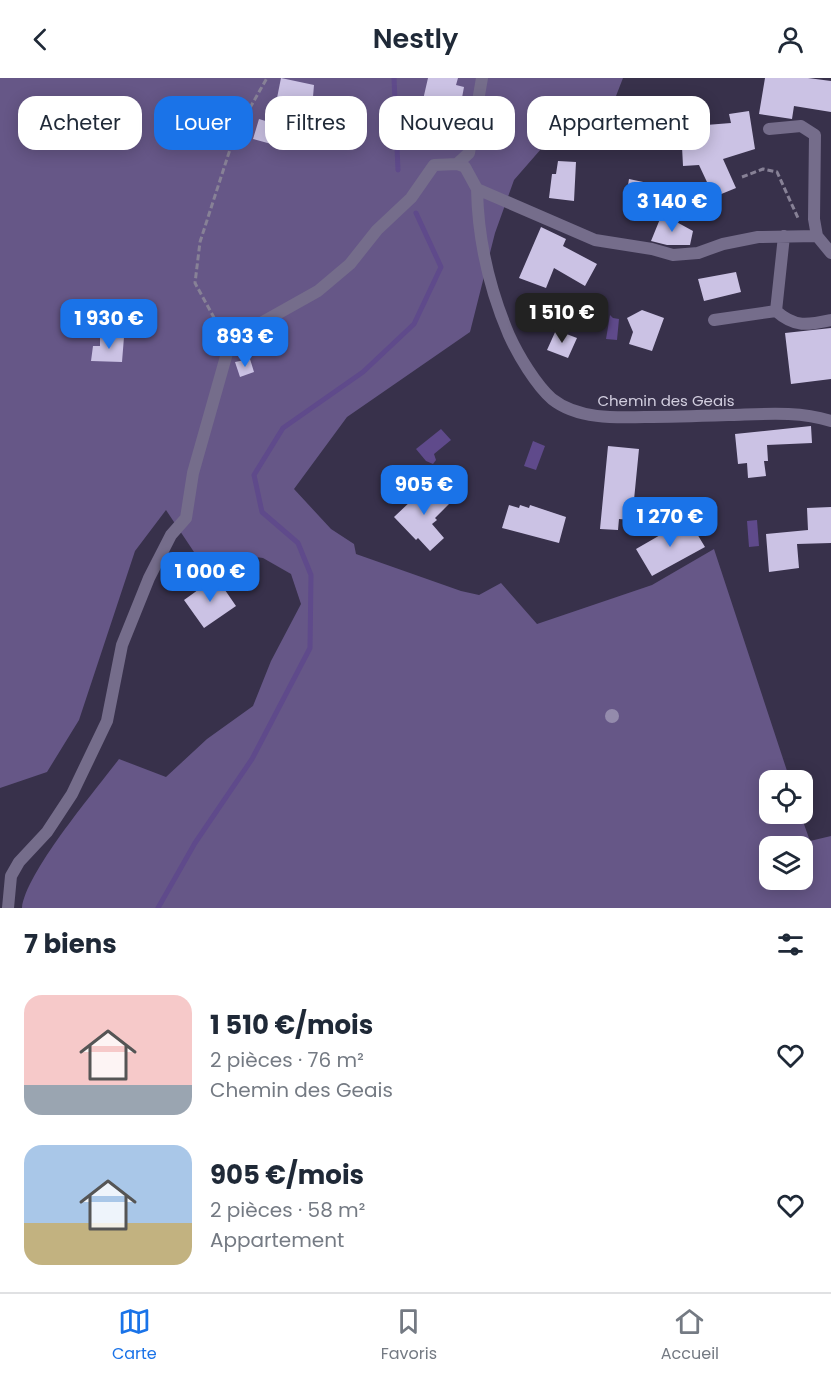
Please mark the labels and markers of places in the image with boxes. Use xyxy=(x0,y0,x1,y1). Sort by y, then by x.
pin: 3 140 € xyxy=(617,182,727,233)
pin: 1 510 € xyxy=(507,293,617,344)
pin: 1 930 € xyxy=(54,299,164,350)
pin: 893 € xyxy=(203,317,287,368)
pin: 905 € xyxy=(382,465,466,516)
pin: 1 270 € xyxy=(615,497,725,548)
pin: 1 000 € xyxy=(155,552,265,603)

